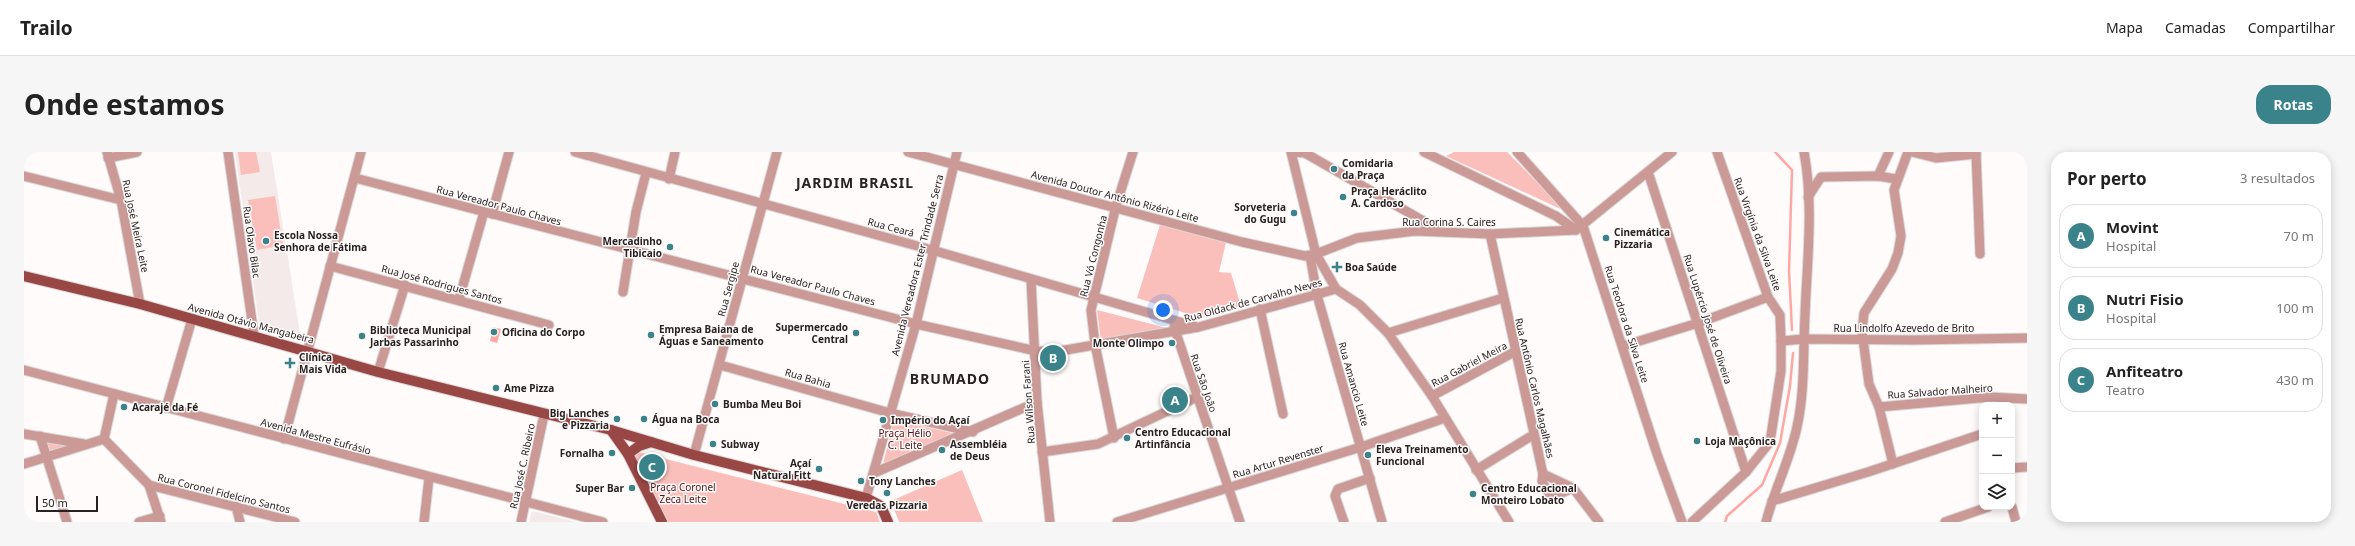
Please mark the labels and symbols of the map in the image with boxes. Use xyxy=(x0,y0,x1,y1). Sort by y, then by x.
place label: Comidaria da Praça xyxy=(1342,156,1393,182)
marker: Comidaria da Praça xyxy=(1329,164,1339,174)
street label: Avenida Doutor Antônio Rizério Leite xyxy=(1030,167,1201,225)
district label: JARDIM BRASIL xyxy=(794,173,914,192)
street label: Avenida Vereadora Ester Trindade Serra xyxy=(888,173,946,357)
street label: Rua Virgínia da Silva Leite xyxy=(1731,175,1785,293)
street label: Rua José Meira Leite xyxy=(119,178,153,274)
street label: Rua Vereador Paulo Chaves xyxy=(435,182,563,228)
place label: Praça Heráclito A. Cardoso xyxy=(1351,184,1427,210)
marker: Praça Heráclito A. Cardoso xyxy=(1338,192,1348,202)
place label: Sorveteria do Gugu xyxy=(1234,200,1286,226)
street label: Rua Olavo Bilac xyxy=(240,205,264,279)
marker: Sorveteria do Gugu xyxy=(1289,208,1299,218)
street label: Rua Ceará xyxy=(866,214,916,240)
street label: Rua Vó Congonha xyxy=(1076,214,1110,298)
street label: Rua Corina S. Caires xyxy=(1402,215,1496,229)
place label: Cinemática Pizzaria xyxy=(1614,225,1670,251)
place label: Escola Nossa Senhora de Fátima xyxy=(274,228,367,254)
marker: Cinemática Pizzaria xyxy=(1601,233,1611,243)
place label: Mercadinho Tibicaio xyxy=(603,234,662,260)
marker: Escola Nossa Senhora de Fátima xyxy=(261,236,271,246)
marker: Mercadinho Tibicaio xyxy=(665,242,675,252)
street label: Rua Lupércio José de Oliveira xyxy=(1680,252,1736,386)
street label: Rua Sergipe xyxy=(714,260,742,318)
place label: Boa Saúde xyxy=(1345,260,1397,274)
street label: Rua José Rodrigues Santos xyxy=(380,261,504,307)
street label: Rua Vereador Paulo Chaves xyxy=(749,262,877,308)
marker: Boa Saúde xyxy=(1332,262,1342,272)
street label: Rua Teodora da Silva Leite xyxy=(1601,264,1653,385)
street label: Rua Oldack de Carvalho Neves xyxy=(1182,275,1324,325)
street label: Avenida Otávio Mangabeira xyxy=(186,299,316,347)
your location xyxy=(1153,300,1173,320)
street label: Rua Antônio Carlos Magalhães xyxy=(1512,316,1558,460)
place label: Supermercado Central xyxy=(776,320,848,346)
street label: Rua Lindolfo Azevedo de Brito xyxy=(1834,321,1974,335)
place label: Empresa Baiana de Águas e Saneamento xyxy=(659,322,764,348)
place label: Biblioteca Municipal Jarbas Passarinho xyxy=(369,323,471,349)
place label: Oficina do Corpo xyxy=(502,325,585,339)
marker: Oficina do Corpo xyxy=(489,327,499,337)
marker: Supermercado Central xyxy=(851,328,861,338)
marker: Empresa Baiana de Águas e Saneamento xyxy=(646,330,656,340)
marker: Biblioteca Municipal Jarbas Passarinho xyxy=(357,331,367,341)
place label: Monte Olimpo xyxy=(1093,336,1164,350)
marker: Monte Olimpo xyxy=(1167,338,1177,348)
street label: Rua Gabriel Meira xyxy=(1429,338,1509,390)
street label: Rua Amancio Leite xyxy=(1335,340,1373,428)
pin: B xyxy=(1040,343,1066,373)
place label: Clínica Mais Vida xyxy=(299,350,347,376)
street label: Rua São João xyxy=(1187,352,1221,414)
marker: Clínica Mais Vida xyxy=(284,357,296,369)
street label: Rua Wilson Farani xyxy=(1018,360,1038,444)
street label: Rua Bahia xyxy=(783,365,833,391)
district label: BRUMADO xyxy=(910,369,990,388)
street label: Rua Salvador Malheiro xyxy=(1887,380,1993,402)
place label: Ame Pizza xyxy=(504,381,554,395)
marker: Ame Pizza xyxy=(491,383,501,393)
pin: A xyxy=(1162,385,1188,415)
place label: Bumba Meu Boi xyxy=(723,397,801,411)
marker: Bumba Meu Boi xyxy=(710,399,720,409)
place label: Acarajé da Fé xyxy=(132,400,198,414)
marker: Acarajé da Fé xyxy=(119,402,129,412)
place label: Big Lanches e Pizzaria xyxy=(550,406,609,432)
place label: Água na Boca xyxy=(652,412,719,426)
place label: Império do Açaí xyxy=(891,413,970,427)
marker: Big Lanches e Pizzaria xyxy=(612,414,622,424)
marker: Água na Boca xyxy=(639,414,649,424)
street label: Avenida Mestre Eufrásio xyxy=(259,415,373,457)
marker: Império do Açaí xyxy=(878,415,888,425)
street label: Rua José C. Ribeiro xyxy=(506,422,538,510)
place label: Centro Educacional Artinfância xyxy=(1135,425,1231,451)
park label: Praça Hélio C. Leite xyxy=(879,426,931,452)
marker: Centro Educacional Artinfância xyxy=(1122,433,1132,443)
place label: Loja Maçônica xyxy=(1705,434,1776,448)
marker: Loja Maçônica xyxy=(1692,436,1702,446)
place label: Subway xyxy=(721,437,760,451)
place label: Assembléia de Deus xyxy=(950,437,1007,463)
marker: Subway xyxy=(708,439,718,449)
street label: Rua Artur Revenster xyxy=(1231,441,1325,481)
place label: Eleva Treinamento Funcional xyxy=(1376,442,1468,468)
marker: Assembléia de Deus xyxy=(937,445,947,455)
place label: Fornalha xyxy=(560,446,604,460)
marker: Fornalha xyxy=(607,448,617,458)
marker: Eleva Treinamento Funcional xyxy=(1363,450,1373,460)
pin: C xyxy=(639,452,665,482)
place label: Açaí Natural Fitt xyxy=(753,456,812,482)
marker: Açaí Natural Fitt xyxy=(814,464,824,474)
street label: Rua Coronel Fidelcino Santos xyxy=(156,470,292,516)
place label: Tony Lanches xyxy=(869,474,936,488)
marker: Tony Lanches xyxy=(856,476,866,486)
park label: Praça Coronel Zeca Leite xyxy=(650,480,716,506)
place label: Super Bar xyxy=(576,481,625,495)
place label: Centro Educacional Monteiro Lobato xyxy=(1481,481,1577,507)
marker: Super Bar xyxy=(627,483,637,493)
marker: Veredas Pizzaria xyxy=(882,488,892,498)
marker: Centro Educacional Monteiro Lobato xyxy=(1468,489,1478,499)
scale bar xyxy=(36,494,98,513)
place label: Veredas Pizzaria xyxy=(847,498,927,512)

